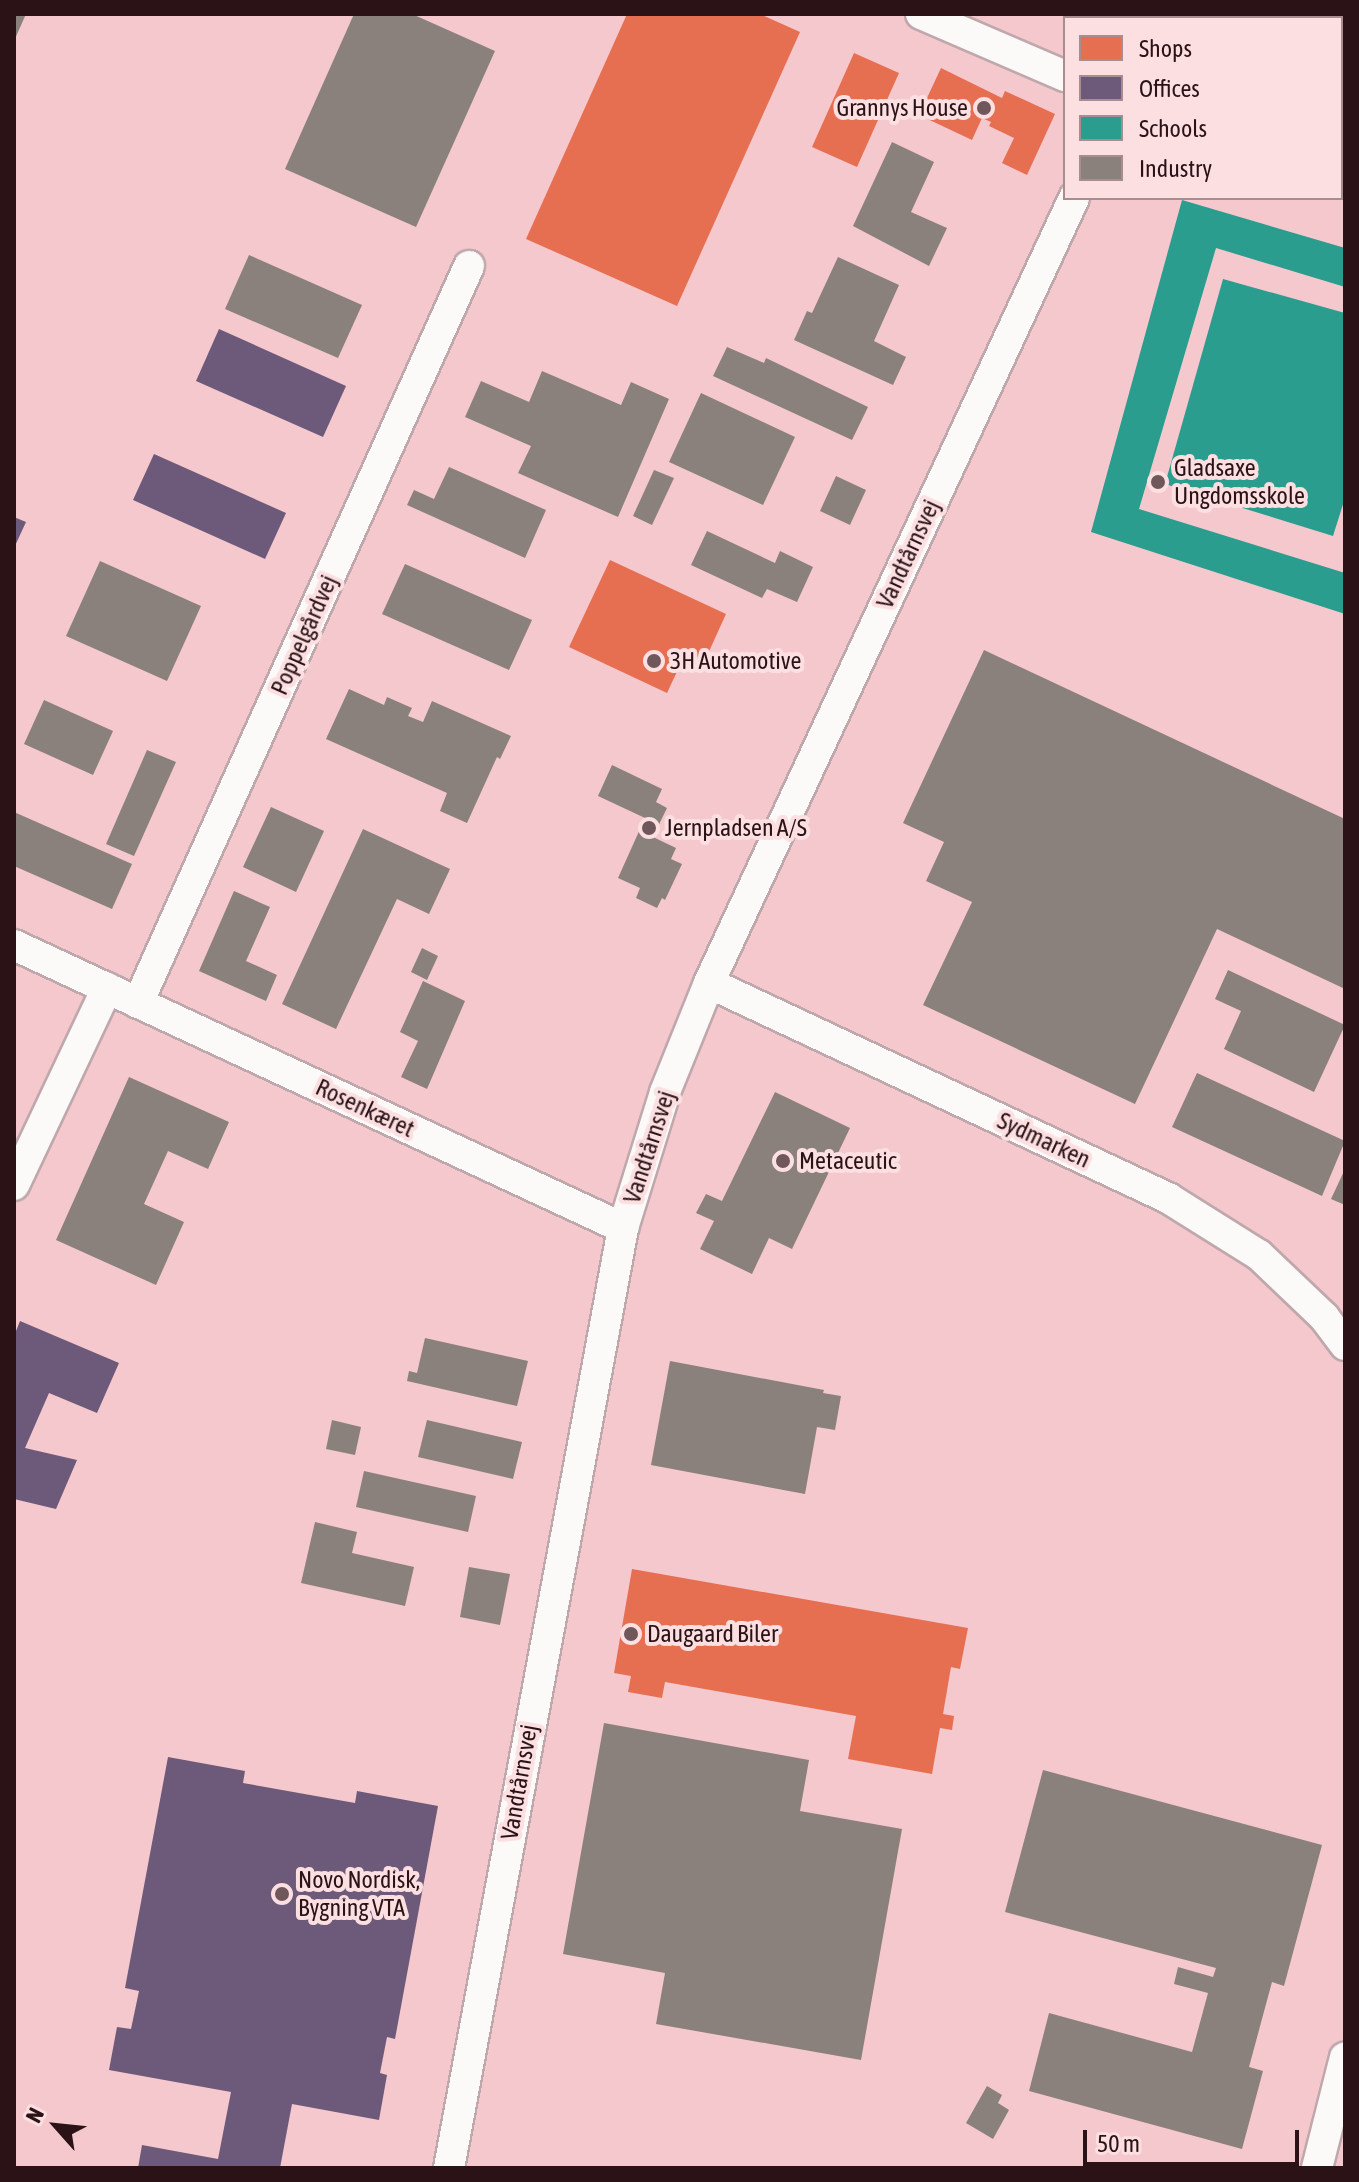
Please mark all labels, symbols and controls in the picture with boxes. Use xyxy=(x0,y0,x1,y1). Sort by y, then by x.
legend xyxy=(1063,16,1343,200)
text: Shops xyxy=(1139,35,1192,62)
text: Offices xyxy=(1139,75,1200,102)
place label: Grannys House xyxy=(836,94,968,122)
marker: Grannys House xyxy=(975,99,993,117)
text: Schools xyxy=(1139,115,1207,142)
text: Industry xyxy=(1139,155,1212,182)
place label: Gladsaxe Ungdomsskole xyxy=(1174,454,1305,510)
marker: Gladsaxe Ungdomsskole xyxy=(1149,473,1167,491)
street label: Vandtårnsvej xyxy=(870,495,946,613)
street label: Poppelgårdvej xyxy=(265,571,343,699)
place label: 3H Automotive xyxy=(670,647,801,675)
marker: 3H Automotive xyxy=(645,652,663,670)
place label: Jernpladsen A/S xyxy=(665,814,807,842)
marker: Jernpladsen A/S xyxy=(640,819,658,837)
street label: Rosenkæret xyxy=(311,1073,419,1143)
street label: Vandtårnsvej xyxy=(617,1087,681,1207)
street label: Sydmarken xyxy=(993,1106,1095,1174)
place label: Metaceutic xyxy=(799,1147,897,1175)
marker: Metaceutic xyxy=(774,1152,792,1170)
place label: Daugaard Biler xyxy=(647,1620,778,1648)
marker: Daugaard Biler xyxy=(622,1625,640,1643)
street label: Vandtårnsvej xyxy=(495,1722,543,1842)
place label: Novo Nordisk, Bygning VTA xyxy=(298,1866,420,1922)
marker: Novo Nordisk, Bygning VTA xyxy=(273,1885,291,1903)
north arrow xyxy=(16,2086,96,2166)
text: N xyxy=(20,2103,49,2127)
scale bar xyxy=(1087,2114,1303,2164)
text: 50 m xyxy=(1097,2130,1140,2157)

